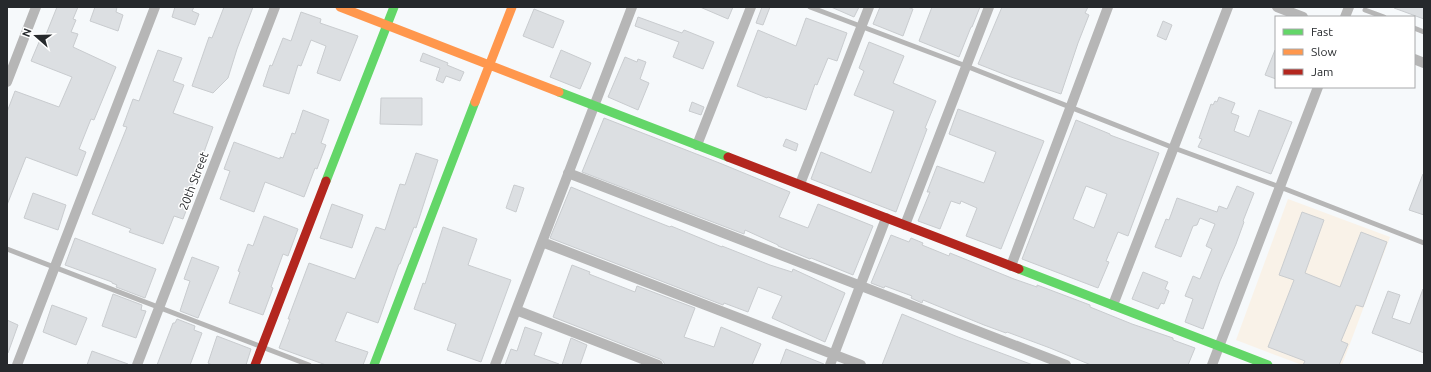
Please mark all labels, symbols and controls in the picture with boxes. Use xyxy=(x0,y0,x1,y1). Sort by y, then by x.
north arrow xyxy=(16,16,56,56)
legend xyxy=(1275,16,1415,88)
text: Fast xyxy=(1311,25,1333,38)
text: N xyxy=(20,27,34,38)
text: Slow xyxy=(1311,45,1337,58)
text: Jam xyxy=(1311,65,1333,78)
street label: 20th Street xyxy=(176,150,211,212)

